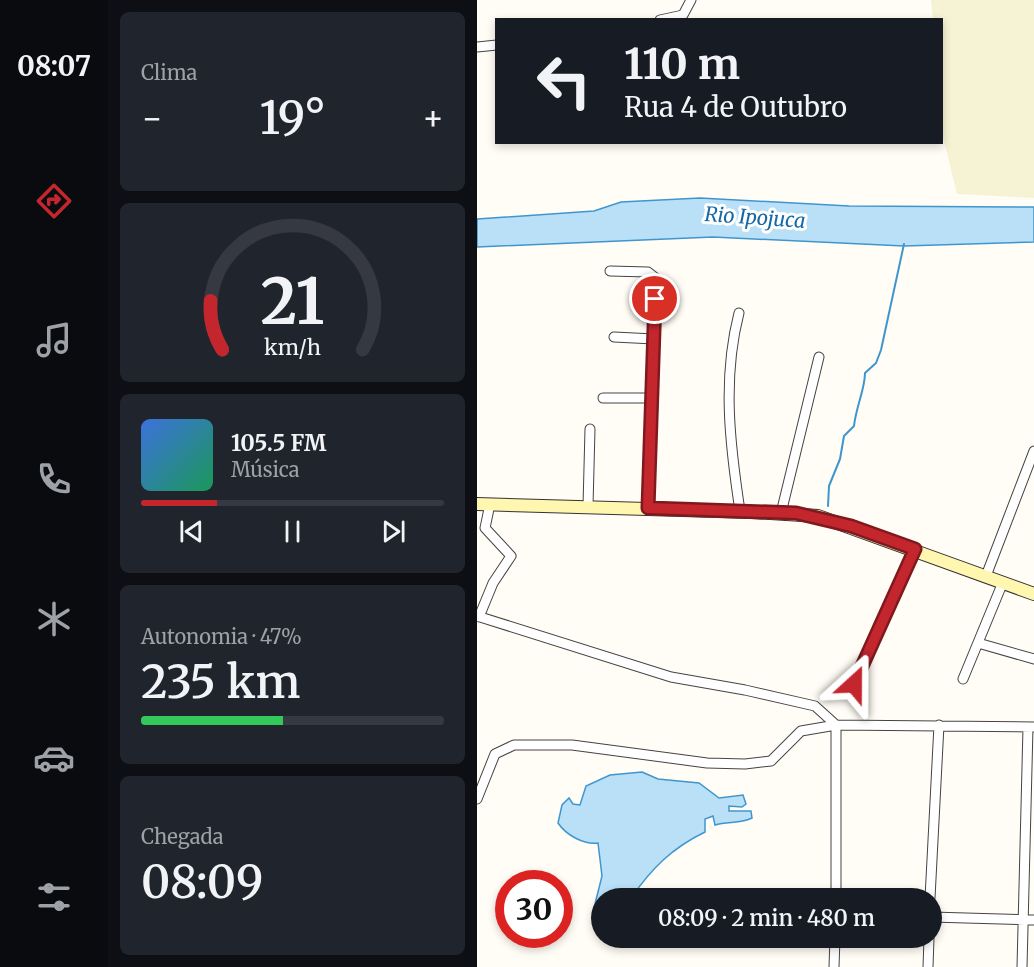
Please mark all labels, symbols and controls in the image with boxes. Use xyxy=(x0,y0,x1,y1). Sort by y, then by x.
text: 110 m xyxy=(624,38,740,90)
icon: left xyxy=(525,42,603,120)
text: 08:07 xyxy=(17,49,91,83)
text: Clima xyxy=(141,60,197,85)
text: 19° xyxy=(259,90,326,146)
text: Rua 4 de Outubro xyxy=(624,90,847,124)
text: − xyxy=(141,98,163,139)
text: + xyxy=(422,98,444,139)
icon: directions xyxy=(33,180,75,222)
water label: Rio Ipojuca xyxy=(704,201,806,233)
text: 21 xyxy=(261,263,324,341)
pin xyxy=(629,273,680,324)
icon: arrive xyxy=(638,282,671,315)
icon: music xyxy=(33,319,75,361)
text: km/h xyxy=(264,334,321,361)
text: 105.5 FM xyxy=(231,429,326,457)
text: Música xyxy=(231,457,300,482)
icon: phone xyxy=(33,458,75,500)
icon: previous xyxy=(175,515,208,548)
icon: pause xyxy=(276,515,309,548)
icon: next xyxy=(377,515,410,548)
icon: climate xyxy=(33,598,75,640)
text: Autonomia · 47% xyxy=(141,624,302,649)
position arrow xyxy=(822,652,886,716)
text: 235 km xyxy=(141,654,300,710)
icon: car xyxy=(33,737,75,779)
text: Chegada xyxy=(141,824,224,849)
text: 08:09 xyxy=(141,854,263,910)
speed limit sign: 30 xyxy=(495,870,573,948)
icon: filters xyxy=(33,876,75,918)
text: 08:09 · 2 min · 480 m xyxy=(658,904,875,932)

